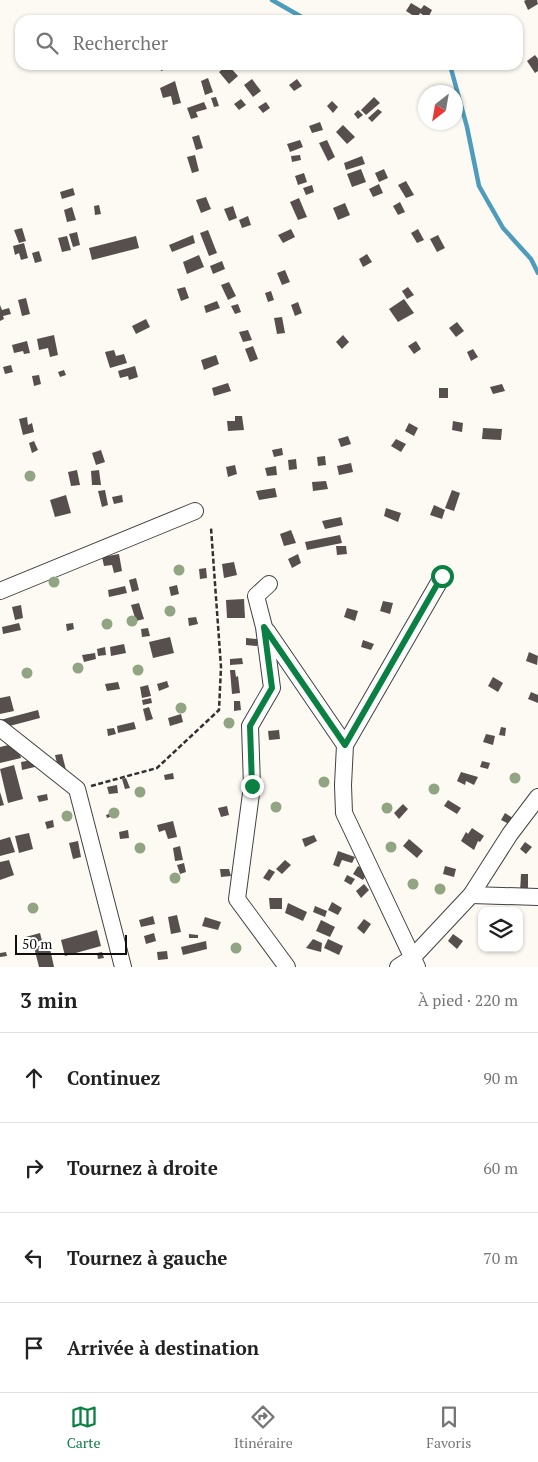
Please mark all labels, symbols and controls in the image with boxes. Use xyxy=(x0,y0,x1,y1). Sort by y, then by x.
search box xyxy=(15,15,523,70)
icon: search xyxy=(33,29,61,57)
text: Rechercher xyxy=(73,30,168,55)
north arrow xyxy=(418,85,463,130)
route start xyxy=(431,565,454,588)
route end xyxy=(241,775,264,798)
map controls xyxy=(478,907,523,952)
button: layers xyxy=(478,907,523,952)
scale bar xyxy=(15,932,128,955)
text: 50 m xyxy=(22,934,52,953)
text: 3 min xyxy=(20,986,77,1014)
text: À pied · 220 m xyxy=(418,989,518,1011)
icon: ahead xyxy=(20,1064,48,1092)
text: Continuez xyxy=(67,1065,160,1090)
text: 90 m xyxy=(483,1067,518,1089)
icon: right xyxy=(20,1154,48,1182)
text: Tournez à droite xyxy=(67,1155,218,1180)
text: 60 m xyxy=(483,1157,518,1179)
icon: left xyxy=(20,1244,48,1272)
text: Tournez à gauche xyxy=(67,1245,228,1270)
text: 70 m xyxy=(483,1247,518,1269)
icon: arrive xyxy=(20,1334,48,1362)
text: Arrivée à destination xyxy=(67,1335,259,1360)
tab: Carte xyxy=(67,1403,100,1452)
tab: Itinéraire xyxy=(234,1403,293,1452)
tab: Favoris xyxy=(426,1403,471,1452)

